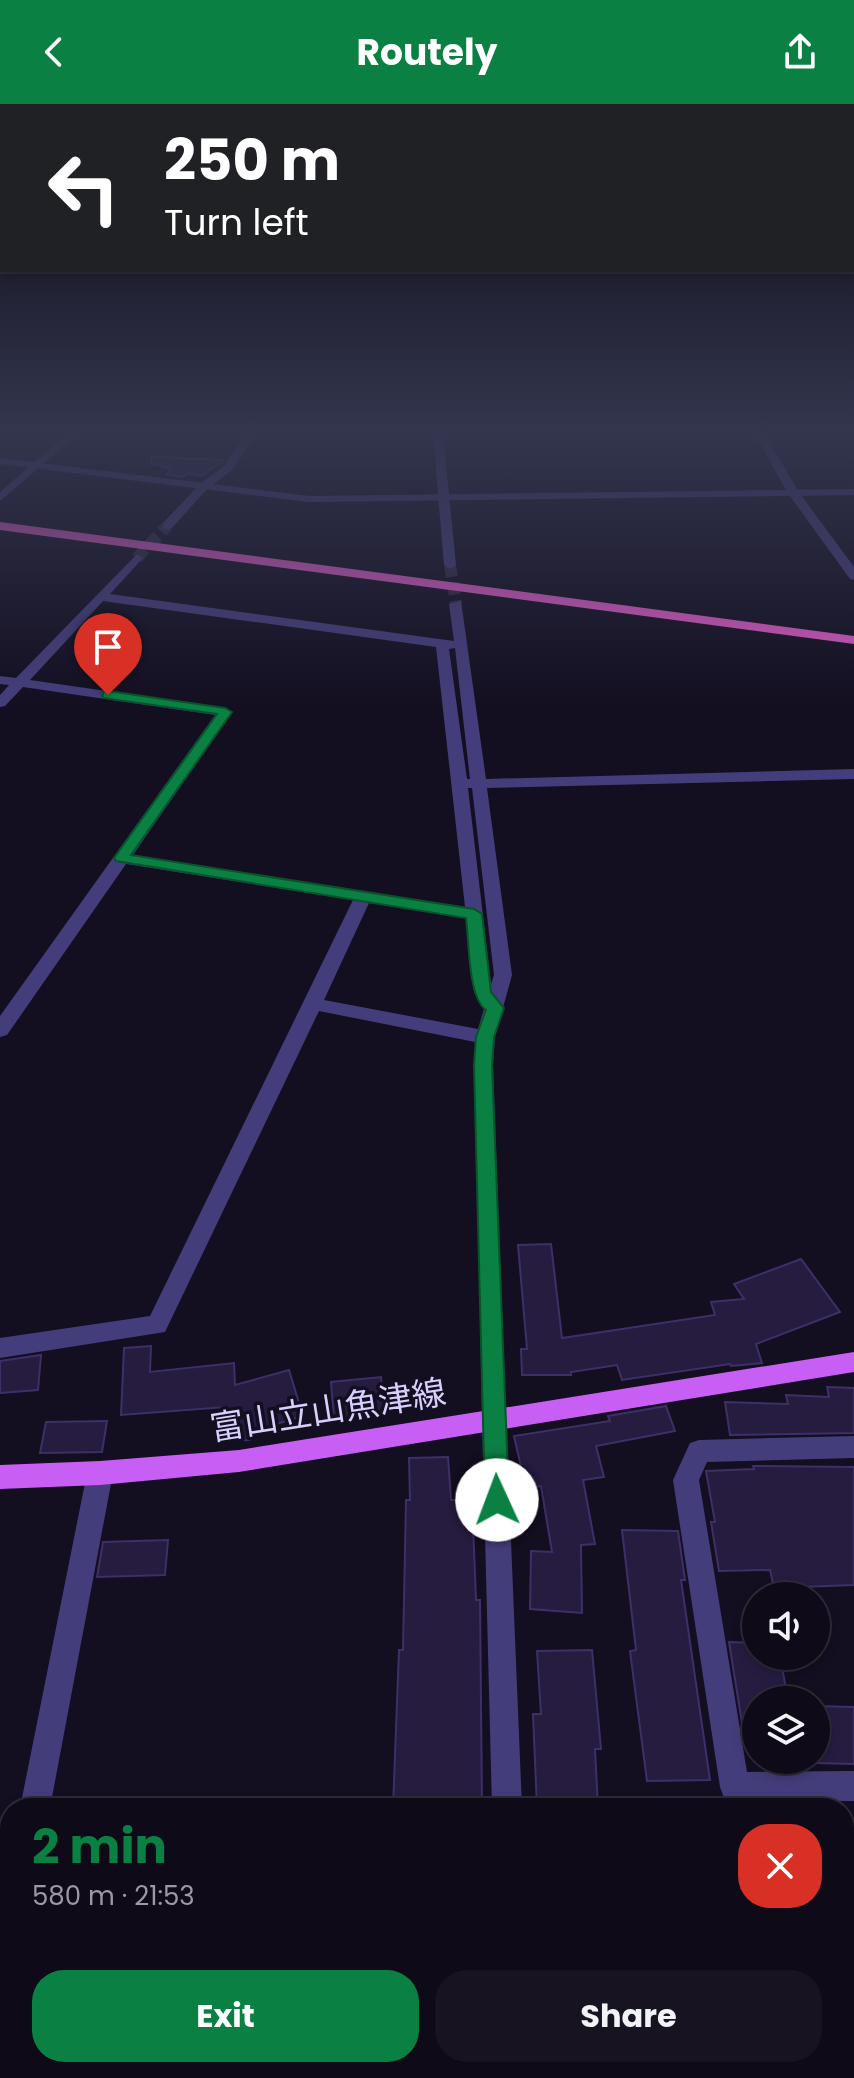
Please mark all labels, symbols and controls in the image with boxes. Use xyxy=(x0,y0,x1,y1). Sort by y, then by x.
text: Routely xyxy=(357,27,497,78)
icon: back xyxy=(32,30,76,74)
icon: share xyxy=(778,30,822,74)
text: 250 m xyxy=(164,121,340,200)
icon: left xyxy=(32,136,136,240)
text: Turn left xyxy=(164,197,309,248)
pin xyxy=(74,613,142,695)
icon: arrive xyxy=(86,625,130,669)
street label: 富山立山魚津線 xyxy=(207,1368,449,1452)
position arrow xyxy=(455,1458,539,1542)
map controls xyxy=(742,1582,830,1774)
button: sound xyxy=(742,1582,830,1670)
button: layers xyxy=(742,1686,830,1774)
text: 2 min xyxy=(32,1813,167,1880)
button: close xyxy=(738,1824,822,1908)
text: 580 m · 21:53 xyxy=(32,1878,195,1914)
button: Exit xyxy=(32,1970,419,2062)
button: Share xyxy=(435,1970,822,2062)

